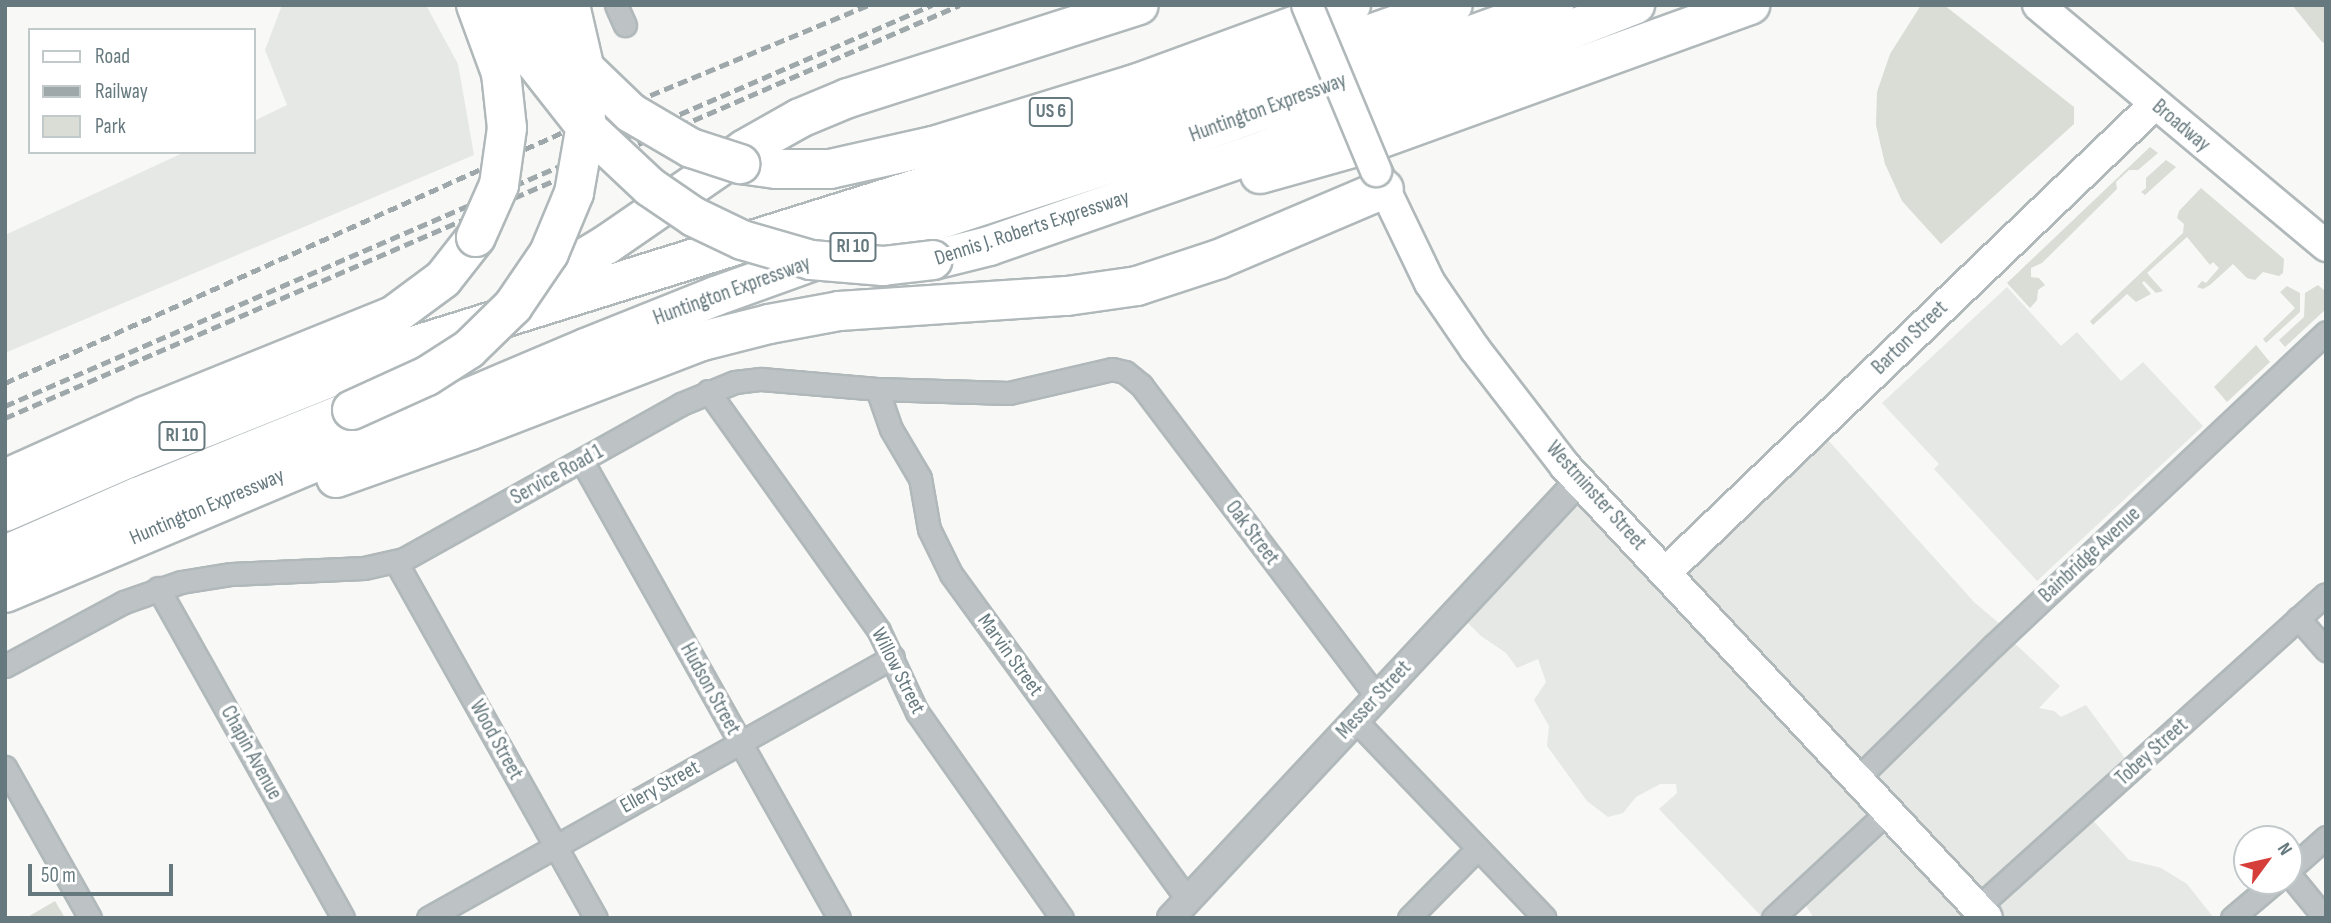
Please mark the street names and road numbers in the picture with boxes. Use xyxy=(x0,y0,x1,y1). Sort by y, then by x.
street label: Huntington Expressway xyxy=(1186,68,1350,148)
street label: Broadway xyxy=(2147,94,2215,158)
road number: US 6 xyxy=(1028,96,1074,128)
street label: Dennis J. Roberts Expressway xyxy=(931,185,1133,271)
road number: RI 10 xyxy=(828,232,878,262)
street label: Huntington Expressway xyxy=(650,251,814,331)
street label: Barton Street xyxy=(1867,296,1953,380)
road number: RI 10 xyxy=(158,420,206,452)
street label: Westminster Street xyxy=(1540,436,1652,556)
street label: Service Road 1 xyxy=(507,439,607,511)
street label: Huntington Expressway xyxy=(126,463,288,551)
street label: Oak Street xyxy=(1220,496,1284,570)
street label: Bainbridge Avenue xyxy=(2034,502,2146,608)
street label: Marvin Street xyxy=(972,609,1048,701)
street label: Willow Street xyxy=(866,624,930,718)
street label: Hudson Street xyxy=(674,639,746,739)
street label: Messer Street xyxy=(1331,656,1417,744)
street label: Wood Street xyxy=(464,696,528,784)
street label: Chapin Avenue xyxy=(215,702,287,804)
street label: Tobey Street xyxy=(2111,713,2193,791)
street label: Ellery Street xyxy=(616,755,704,819)

